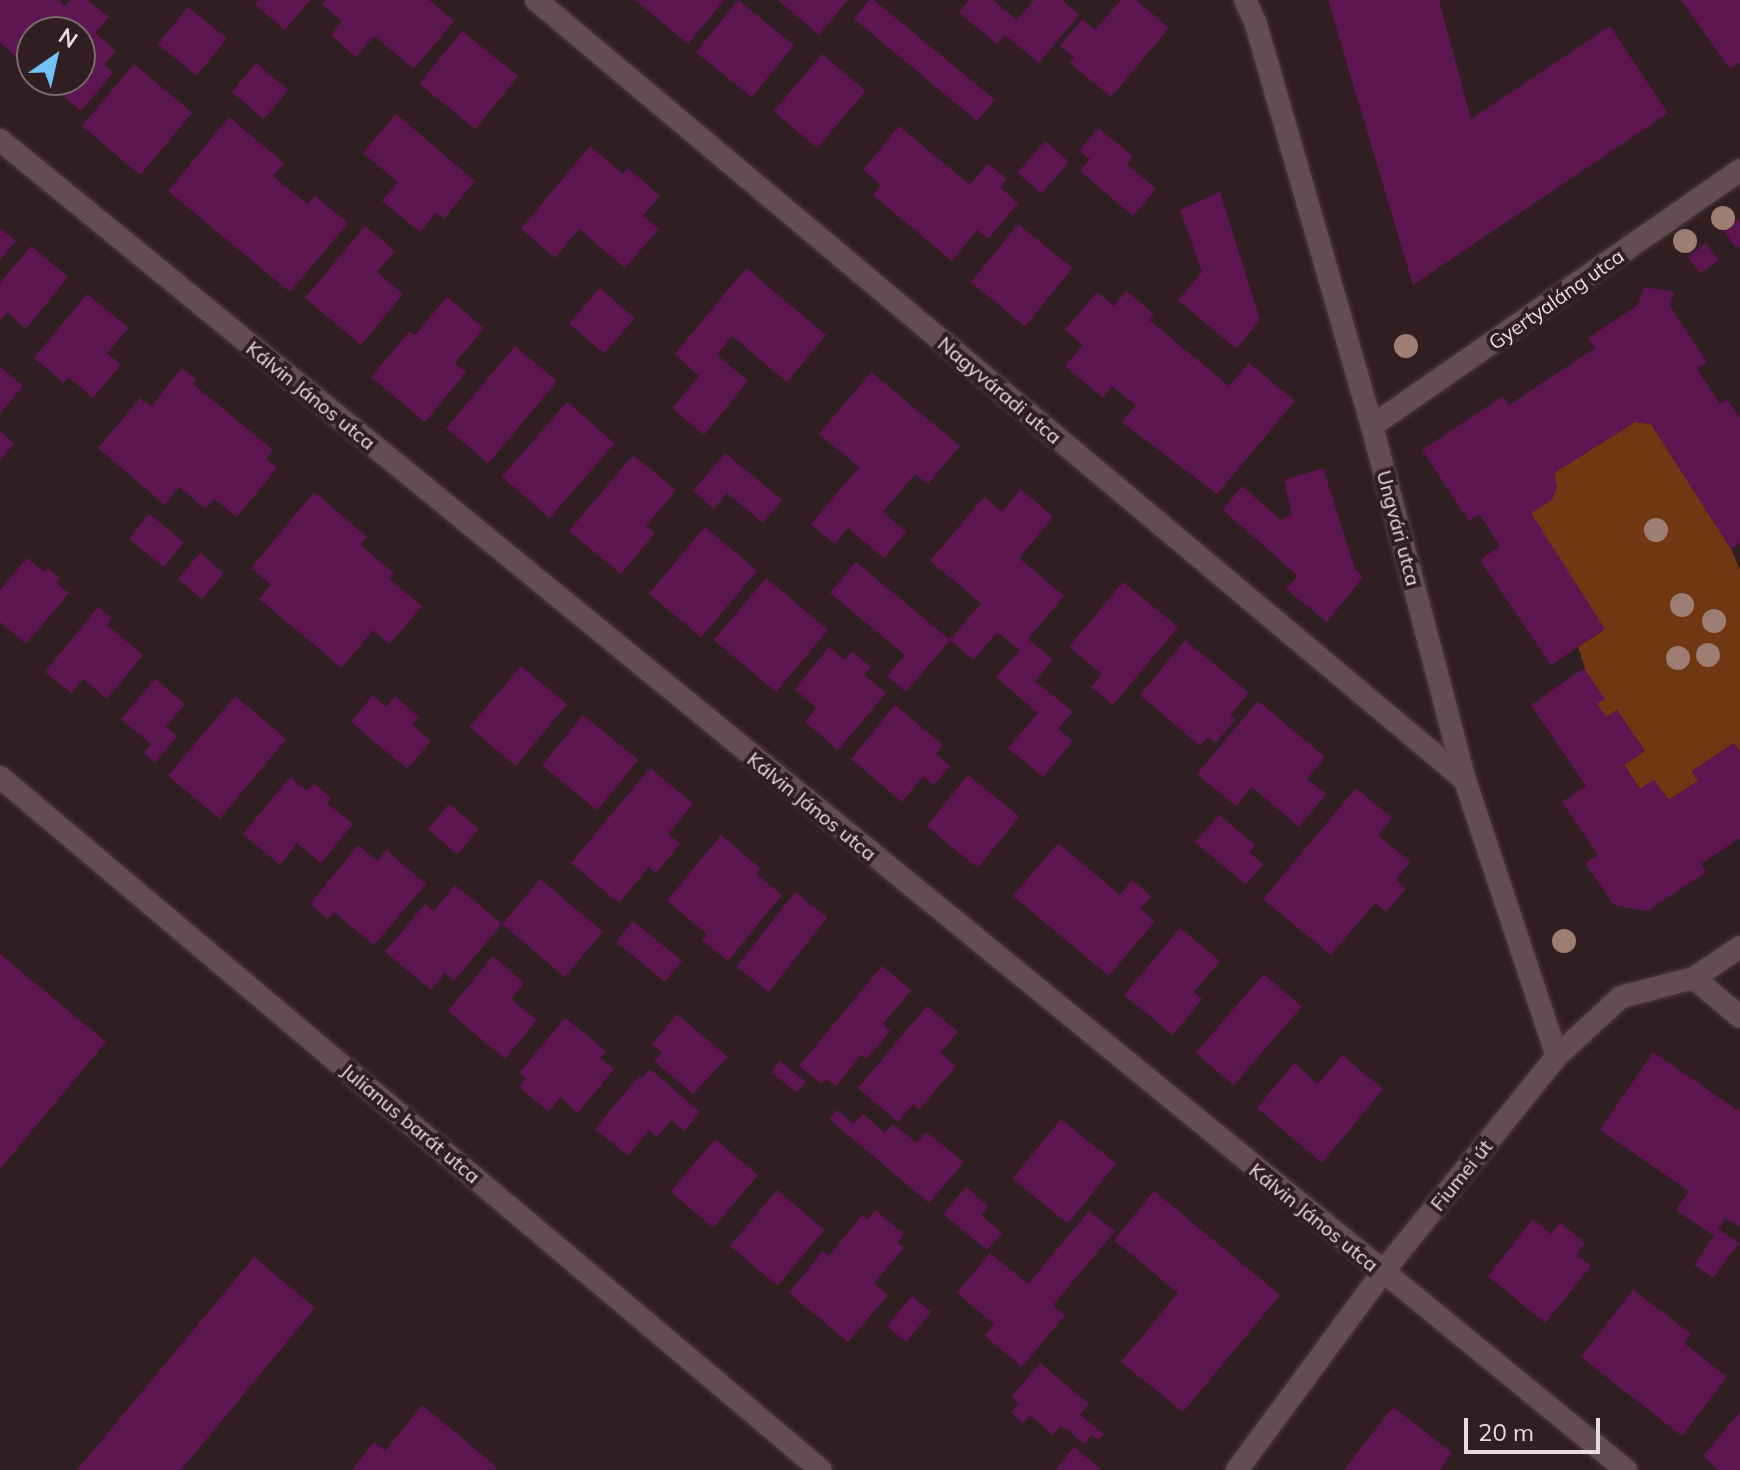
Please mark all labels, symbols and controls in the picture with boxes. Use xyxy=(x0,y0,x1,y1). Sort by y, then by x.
north arrow xyxy=(16,16,96,96)
text: N xyxy=(54,22,83,54)
street label: Gyertyaláng utca xyxy=(1484,243,1628,355)
street label: Nagyváradi utca xyxy=(933,331,1067,449)
street label: Kálvin János utca xyxy=(242,336,380,454)
street label: Ungvári utca xyxy=(1372,468,1426,588)
street label: Kálvin János utca xyxy=(743,747,881,865)
street label: Julianus barát utca xyxy=(337,1058,485,1188)
street label: Fiumei út xyxy=(1425,1135,1497,1215)
street label: Kálvin János utca xyxy=(1245,1158,1383,1276)
scale bar xyxy=(1468,1402,1604,1452)
text: 20 m xyxy=(1478,1417,1534,1447)

